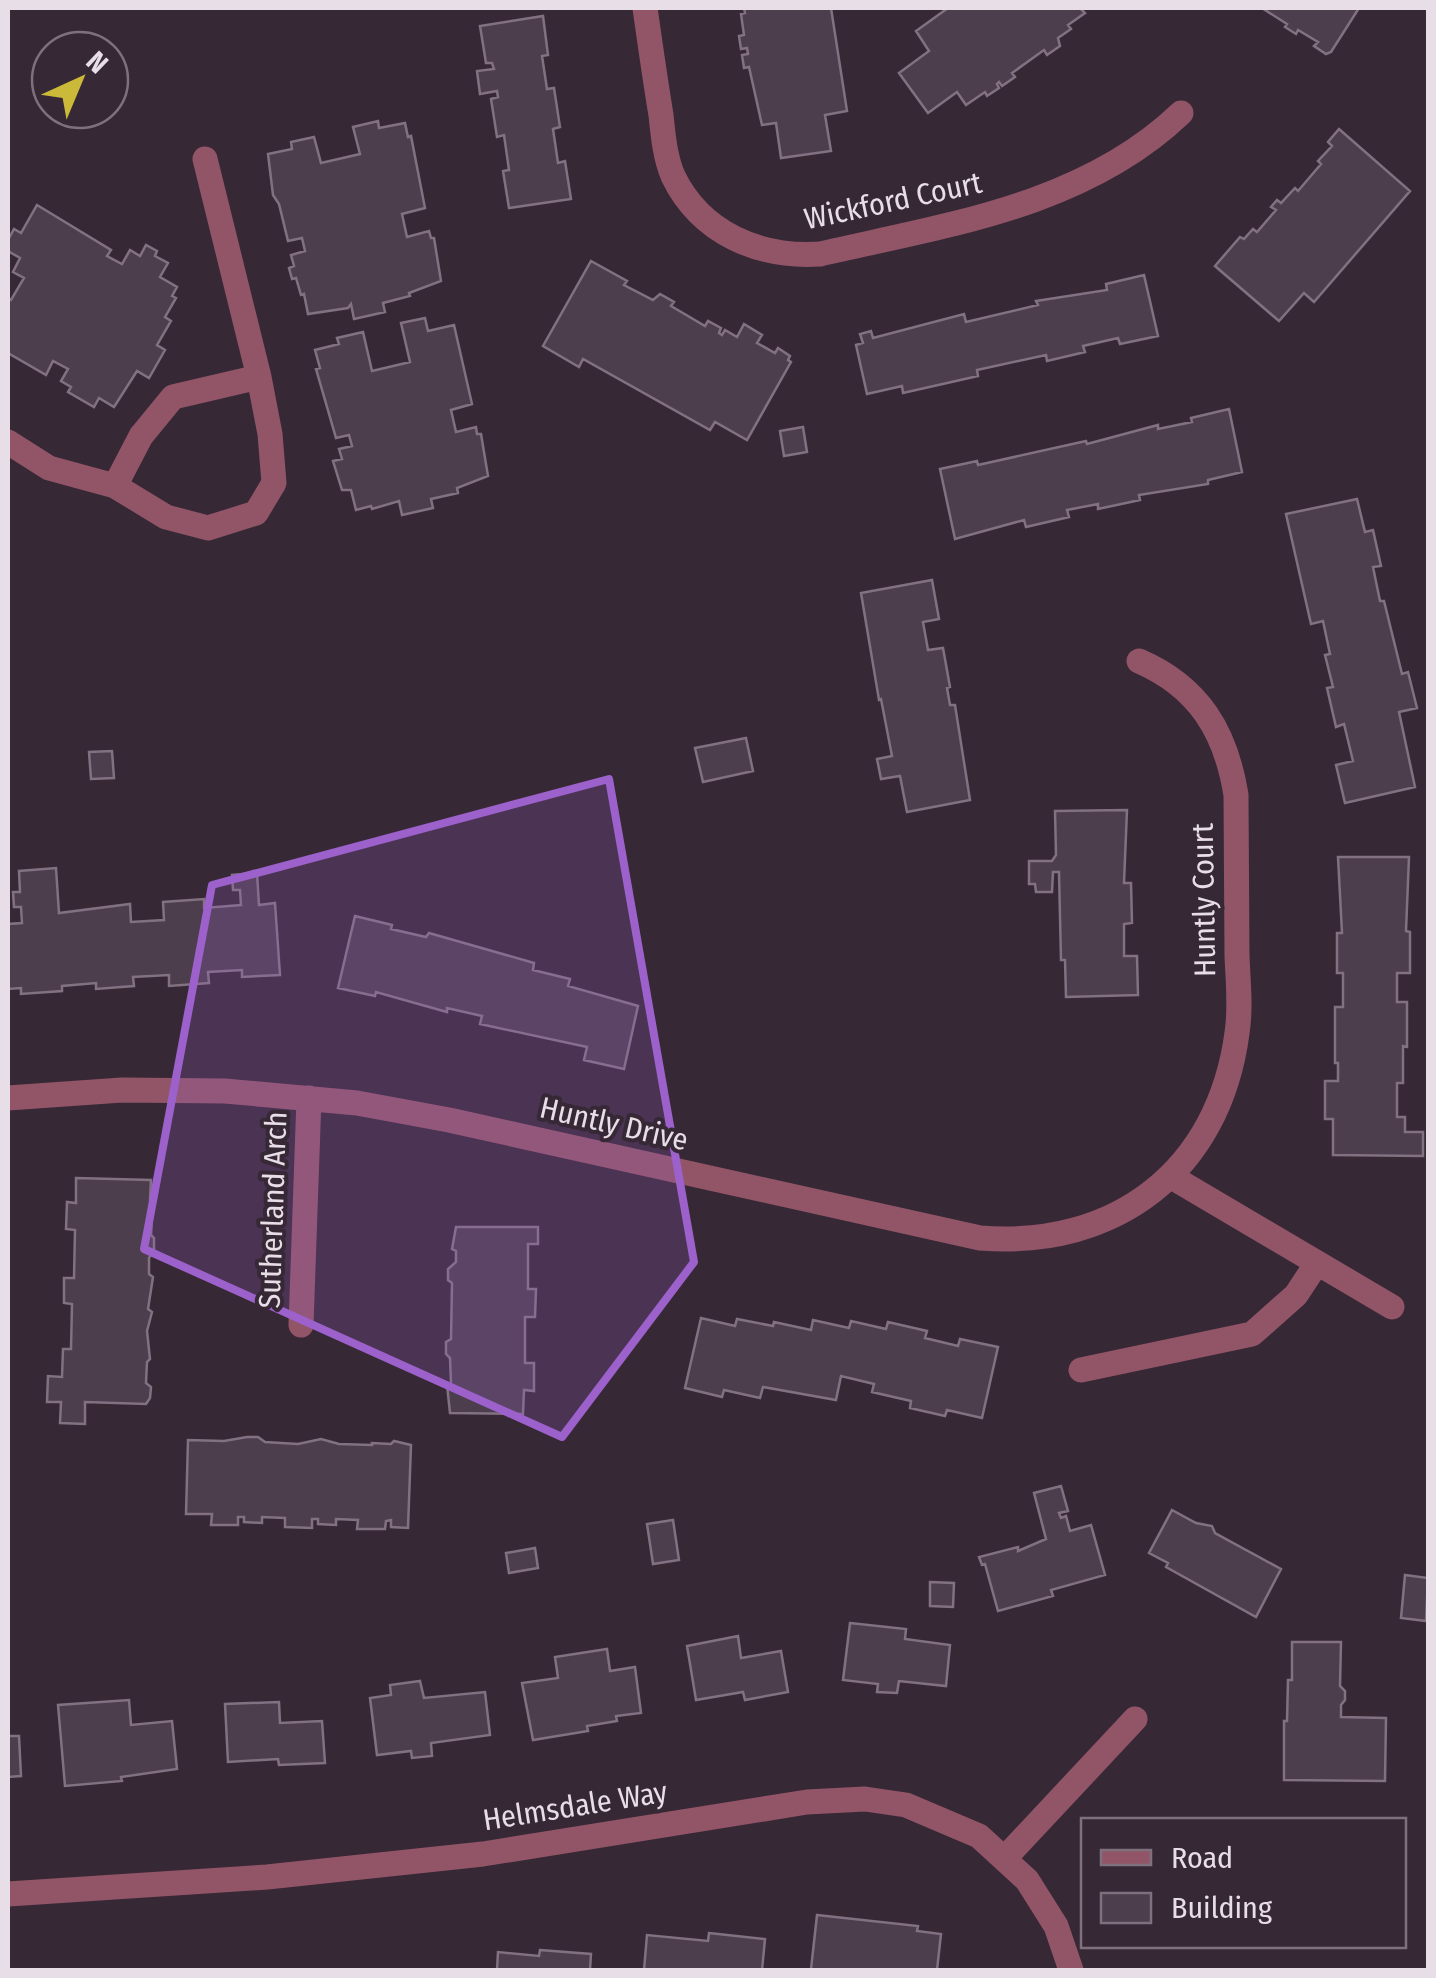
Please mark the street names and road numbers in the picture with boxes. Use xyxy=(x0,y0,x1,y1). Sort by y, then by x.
street label: Wickford Court xyxy=(801,165,985,237)
street label: Huntly Court xyxy=(1185,823,1223,977)
street label: Huntly Drive xyxy=(537,1090,691,1158)
street label: Sutherland Arch xyxy=(252,1111,294,1309)
street label: Helmsdale Way xyxy=(480,1774,670,1838)

